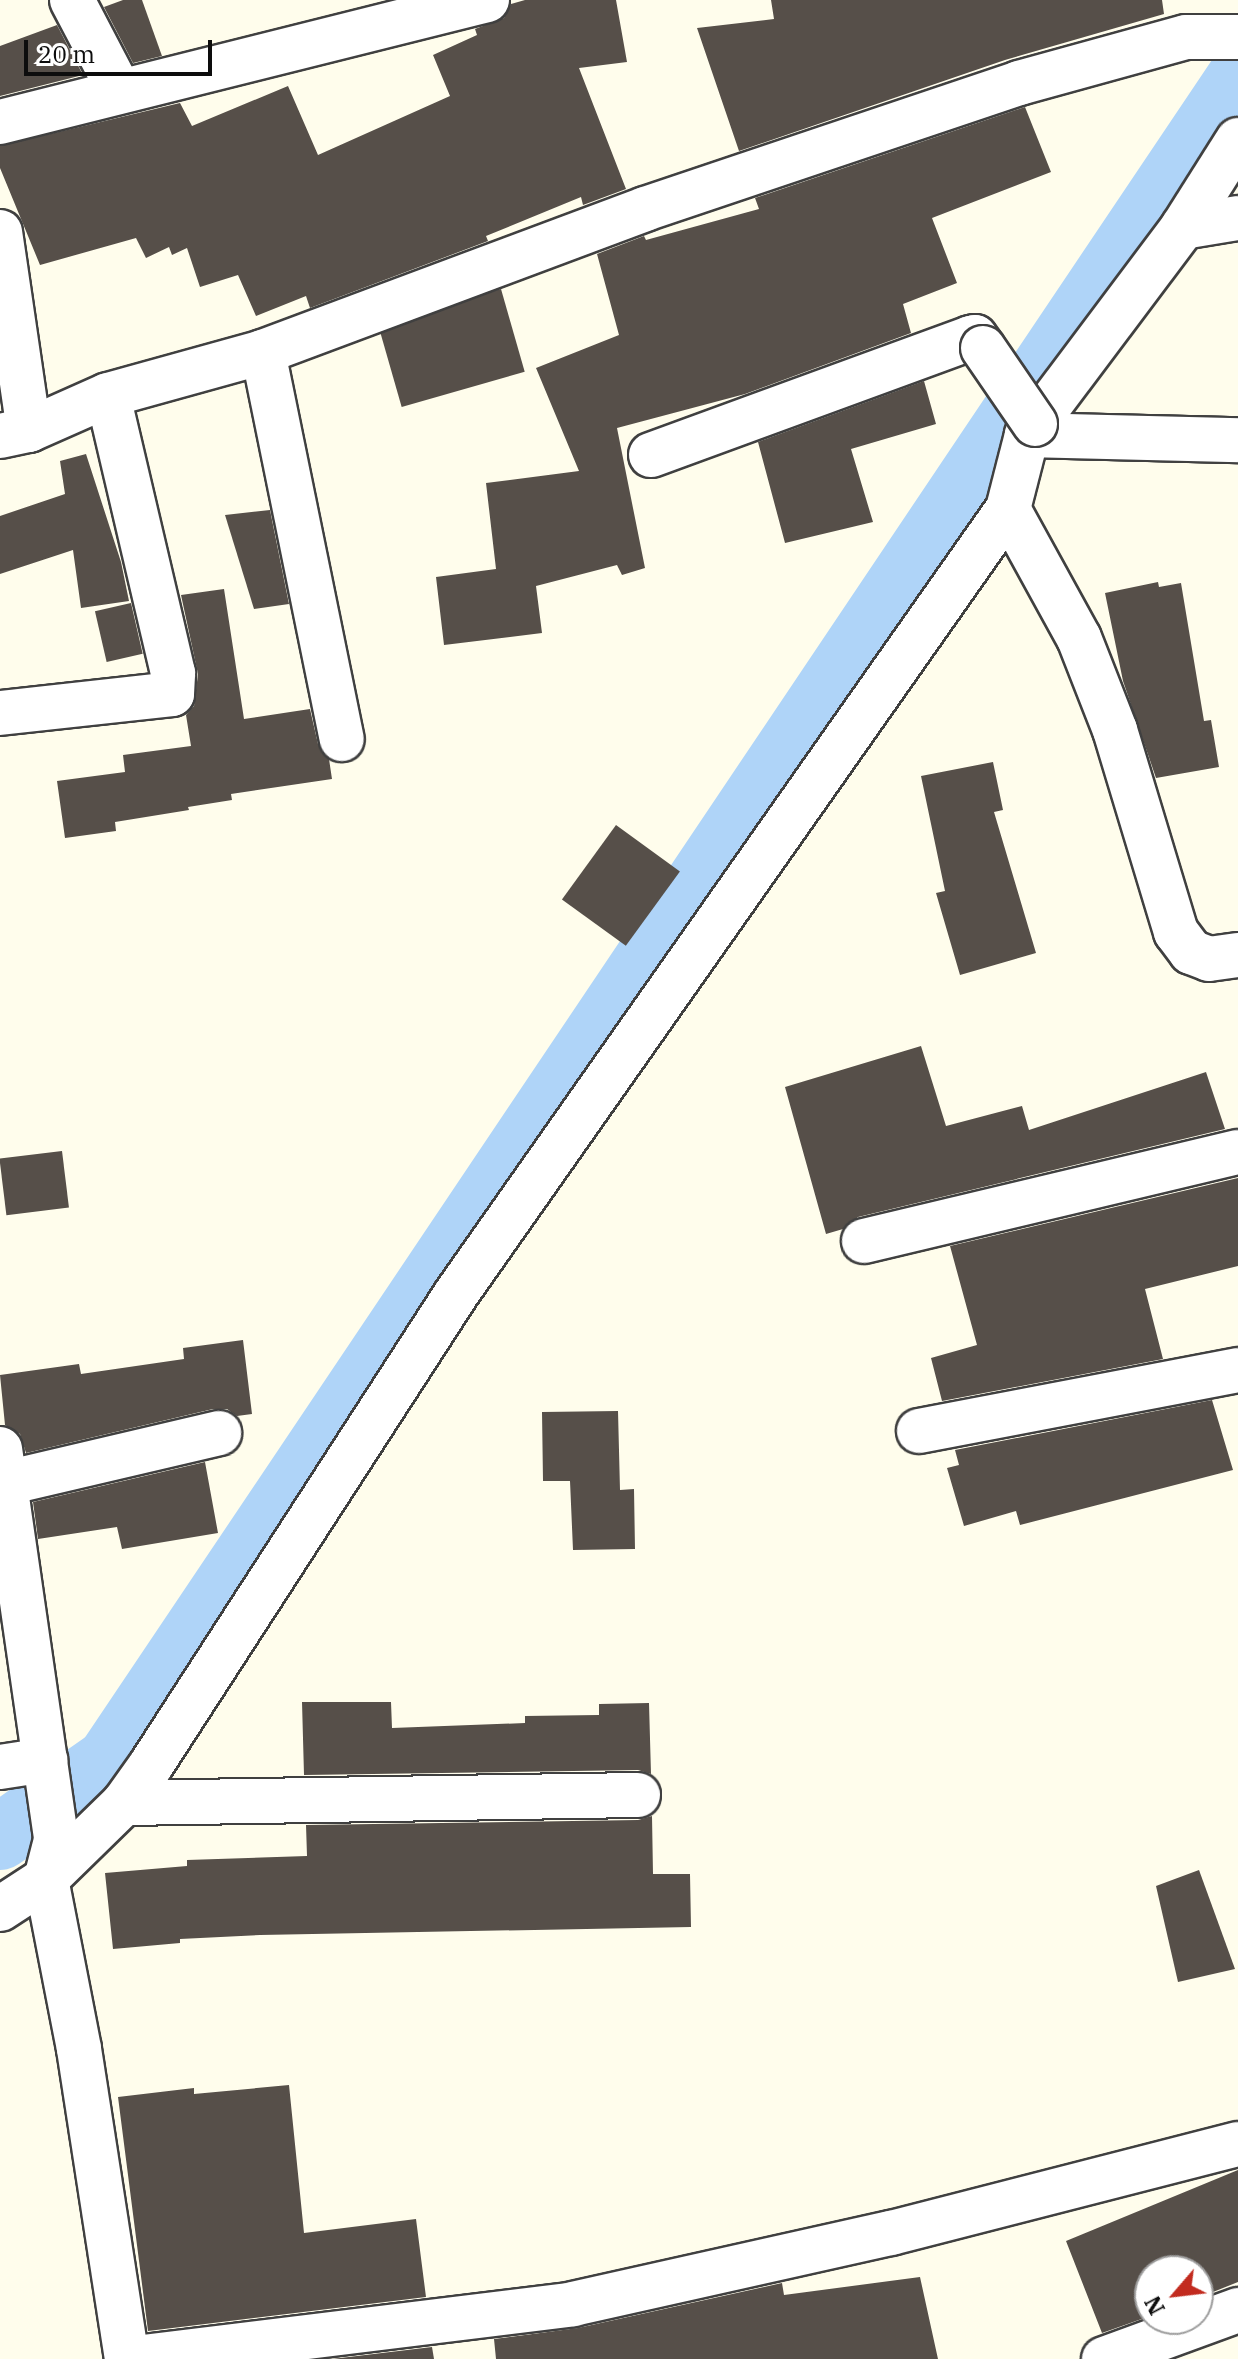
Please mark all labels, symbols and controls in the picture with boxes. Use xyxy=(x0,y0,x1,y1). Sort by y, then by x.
scale bar xyxy=(28,24,216,74)
text: 20 m xyxy=(38,38,95,70)
north arrow xyxy=(1134,2255,1214,2335)
text: N xyxy=(1137,2291,1171,2320)

